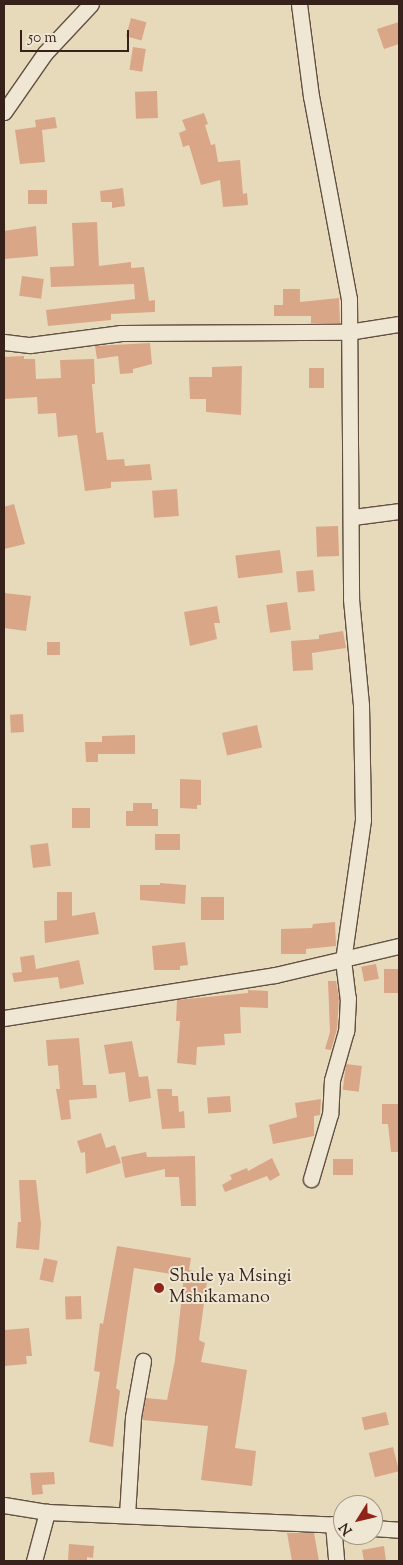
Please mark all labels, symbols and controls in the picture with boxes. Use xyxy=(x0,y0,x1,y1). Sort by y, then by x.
scale bar xyxy=(22,20,131,52)
text: 50 m xyxy=(28,28,57,49)
place label: Shule ya Msingi Mshikamano xyxy=(169,1267,292,1310)
marker: Shule ya Msingi Mshikamano xyxy=(153,1282,165,1294)
north arrow xyxy=(333,1495,383,1545)
text: N xyxy=(335,1518,358,1539)

